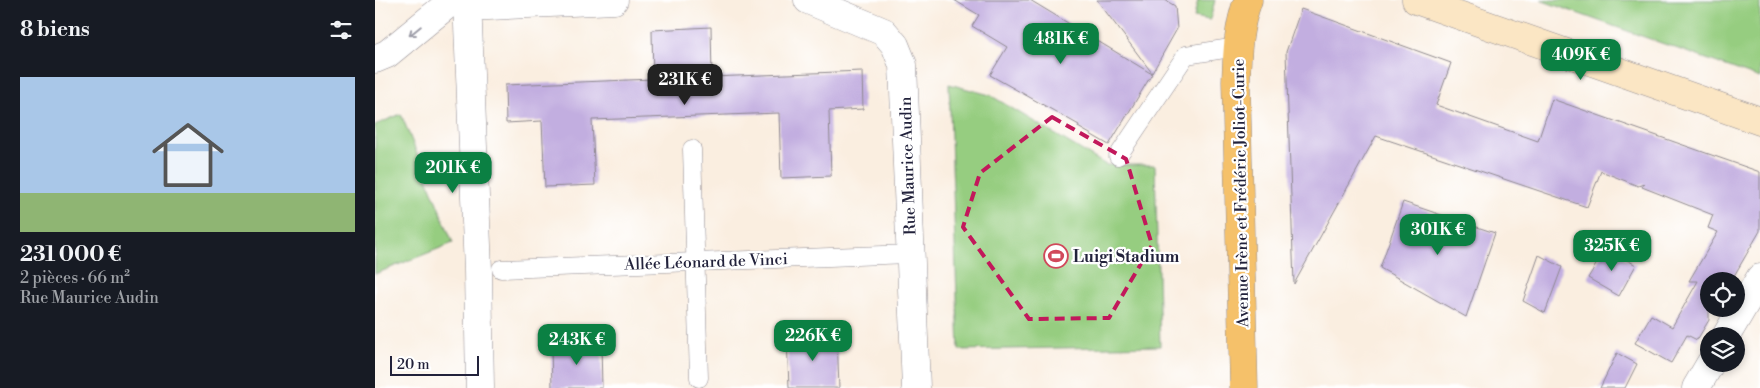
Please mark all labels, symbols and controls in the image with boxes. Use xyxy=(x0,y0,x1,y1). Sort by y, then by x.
icon: filters xyxy=(327,16,355,44)
text: 8 biens xyxy=(20,17,90,43)
pin: 481K € xyxy=(1020,22,1102,65)
one-way arrow xyxy=(409,25,422,36)
text: 481K € xyxy=(1034,29,1088,49)
pin: 409K € xyxy=(1540,38,1622,81)
text: 409K € xyxy=(1552,45,1610,65)
street label: Avenue Irène et Frédéric Joliot-Curie xyxy=(1229,58,1253,329)
pin: 231K € xyxy=(644,64,726,106)
text: 231K € xyxy=(659,70,711,90)
street label: Rue Maurice Audin xyxy=(896,96,920,236)
icon: home xyxy=(143,110,233,200)
pin: 201K € xyxy=(412,152,494,194)
text: 201K € xyxy=(426,158,480,178)
pin: 301K € xyxy=(1397,214,1479,256)
text: 301K € xyxy=(1411,220,1465,240)
pin: 325K € xyxy=(1571,230,1653,272)
text: 325K € xyxy=(1584,236,1640,256)
text: 231 000 € xyxy=(20,242,122,268)
sports icon: Luigi Stadium xyxy=(1043,243,1069,269)
place label: Luigi Stadium xyxy=(1073,247,1180,267)
street label: Allée Léonard de Vinci xyxy=(623,249,788,275)
text: 2 pièces · 66 m² xyxy=(20,268,130,288)
map controls xyxy=(1700,272,1745,372)
button: locate xyxy=(1700,272,1745,317)
text: Rue Maurice Audin xyxy=(20,288,159,308)
pin: 226K € xyxy=(772,320,854,362)
pin: 243K € xyxy=(536,324,618,366)
text: 226K € xyxy=(785,326,841,346)
button: layers xyxy=(1700,327,1745,372)
text: 243K € xyxy=(549,330,605,350)
scale bar xyxy=(390,353,479,376)
text: 20 m xyxy=(397,356,429,374)

